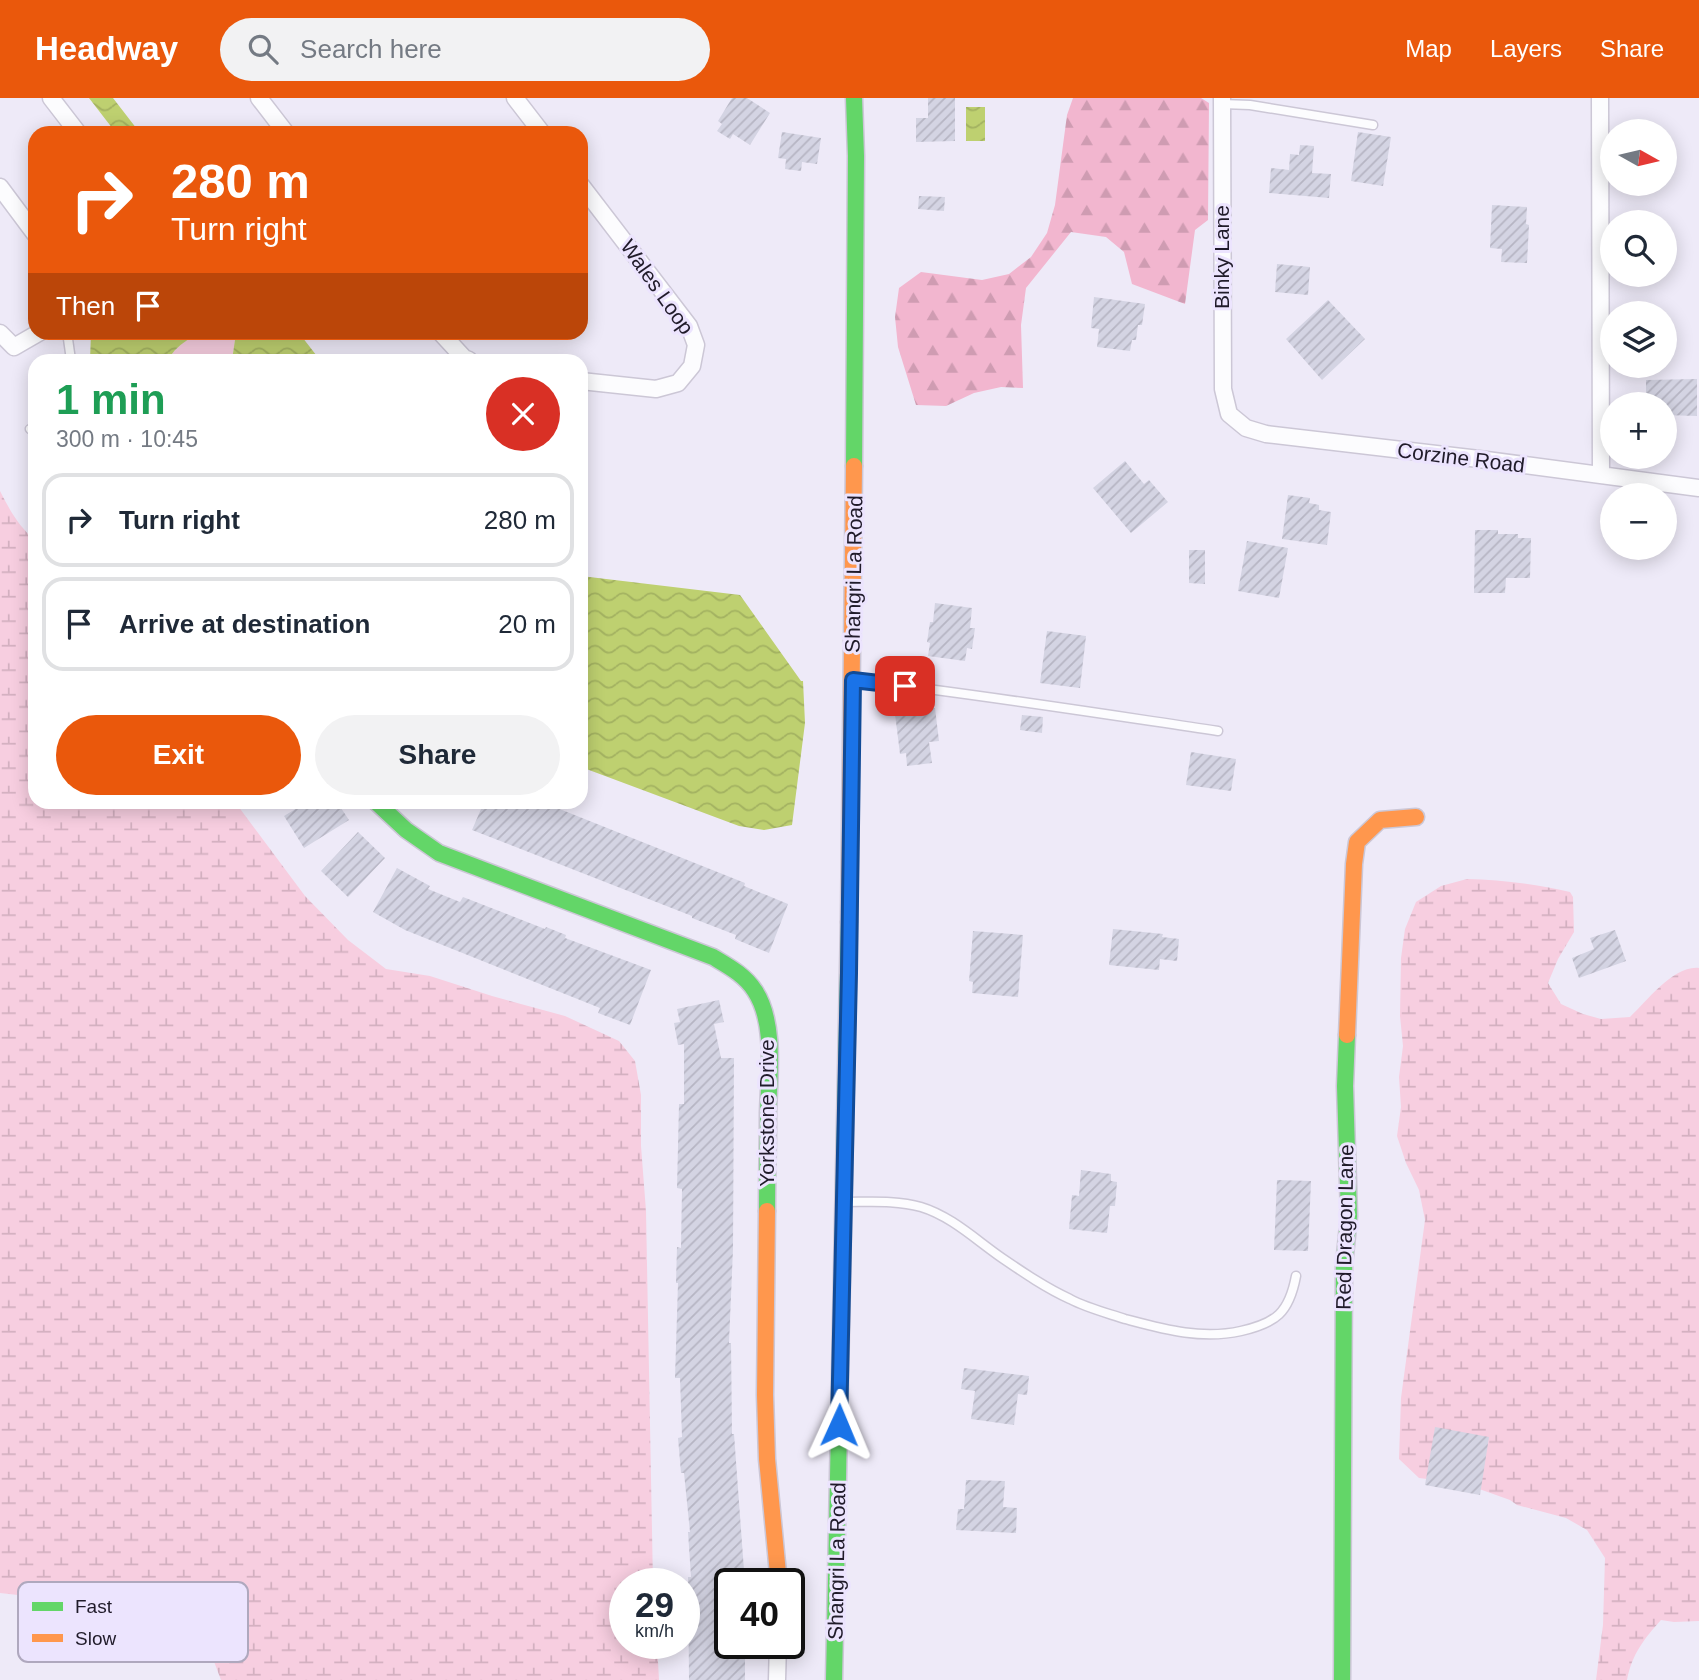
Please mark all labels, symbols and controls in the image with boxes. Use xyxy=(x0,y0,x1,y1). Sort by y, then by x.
search box xyxy=(220,18,710,81)
text: Headway xyxy=(35,30,178,67)
icon: search xyxy=(244,30,282,68)
text: Search here xyxy=(300,34,442,64)
text: Map xyxy=(1405,35,1452,62)
text: Layers xyxy=(1490,35,1562,62)
text: Share xyxy=(1600,35,1664,62)
north arrow xyxy=(1600,119,1676,196)
map controls xyxy=(1600,119,1677,560)
icon: right xyxy=(56,154,147,245)
text: 280 m xyxy=(171,154,310,208)
street label: Binky Lane xyxy=(1210,205,1233,309)
button: search xyxy=(1600,210,1677,287)
text: Turn right xyxy=(171,211,307,247)
street label: Wales Loop xyxy=(616,235,698,338)
icon: arrive xyxy=(129,287,167,325)
text: Then xyxy=(56,291,115,321)
button: layers xyxy=(1600,301,1677,378)
text: 1 min xyxy=(56,376,166,423)
button: close xyxy=(486,377,560,451)
button: + xyxy=(1600,392,1677,469)
text: 300 m · 10:45 xyxy=(56,426,198,452)
street label: Corzine Road xyxy=(1396,438,1526,477)
button: − xyxy=(1600,483,1677,560)
street label: Shangri La Road xyxy=(841,495,866,653)
icon: right xyxy=(60,501,98,539)
text: Turn right xyxy=(119,505,240,535)
text: 280 m xyxy=(484,505,556,535)
icon: arrive xyxy=(60,605,98,643)
text: Arrive at destination xyxy=(119,609,370,639)
text: 20 m xyxy=(498,609,556,639)
pin xyxy=(875,656,935,716)
icon: arrive xyxy=(886,667,924,705)
button: Exit xyxy=(56,715,301,795)
button: Share xyxy=(315,715,560,795)
street label: Yorkstone Drive xyxy=(755,1039,778,1187)
street label: Red Dragon Lane xyxy=(1332,1144,1357,1310)
position arrow xyxy=(802,1388,876,1462)
street label: Shangri La Road xyxy=(824,1482,849,1640)
speed limit sign: 40 xyxy=(714,1568,805,1659)
legend xyxy=(18,1582,248,1662)
text: 29 xyxy=(635,1585,674,1624)
text: Fast xyxy=(75,1596,113,1617)
text: km/h xyxy=(635,1621,674,1641)
text: Slow xyxy=(75,1628,116,1649)

